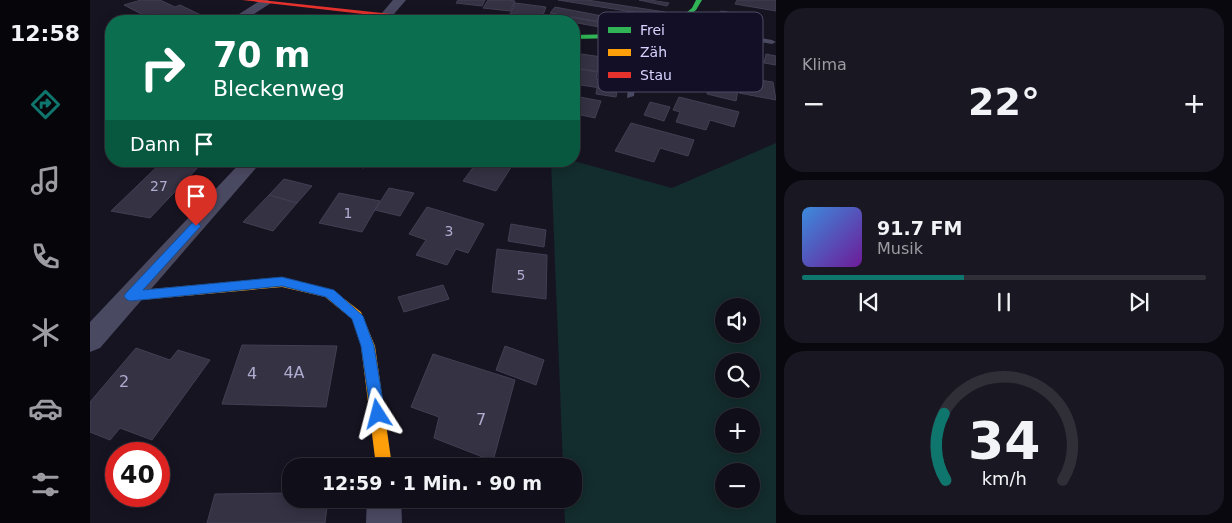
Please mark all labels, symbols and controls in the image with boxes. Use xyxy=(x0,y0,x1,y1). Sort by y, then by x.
legend xyxy=(598,12,763,92)
text: 12:58 xyxy=(10,21,80,46)
text: Frei xyxy=(640,22,665,38)
icon: right xyxy=(130,35,195,100)
text: 70 m xyxy=(213,35,310,75)
text: Zäh xyxy=(640,44,667,60)
text: Klima xyxy=(802,55,847,74)
text: Stau xyxy=(640,67,672,83)
text: Bleckenweg xyxy=(213,76,345,101)
text: 22° xyxy=(968,80,1040,124)
icon: directions xyxy=(28,87,63,122)
text: − xyxy=(802,87,825,120)
text: + xyxy=(1183,87,1206,120)
icon: arrive xyxy=(190,130,218,158)
text: Dann xyxy=(130,133,180,155)
icon: music xyxy=(28,163,63,198)
pin xyxy=(175,175,217,226)
house number: 27 xyxy=(150,178,168,194)
icon: arrive xyxy=(182,182,210,210)
house number: 1 xyxy=(344,205,352,221)
text: 91.7 FM xyxy=(877,217,962,239)
house number: 3 xyxy=(445,223,453,239)
icon: phone xyxy=(28,239,63,274)
text: Musik xyxy=(877,239,923,258)
house number: 5 xyxy=(517,267,525,283)
icon: previous xyxy=(855,288,883,316)
icon: pause xyxy=(990,288,1018,316)
icon: next xyxy=(1125,288,1153,316)
map controls xyxy=(715,298,760,508)
button: sound xyxy=(715,298,760,343)
icon: climate xyxy=(28,315,63,350)
button: search xyxy=(715,353,760,398)
house number: 4A xyxy=(283,363,305,382)
house number: 4 xyxy=(247,364,257,383)
house number: 2 xyxy=(119,372,129,391)
position arrow xyxy=(351,387,403,439)
icon: car xyxy=(28,391,63,426)
button: + xyxy=(715,408,760,453)
house number: 7 xyxy=(476,410,486,429)
text: 34 xyxy=(968,411,1040,471)
speed limit sign: 40 xyxy=(105,442,170,507)
button: − xyxy=(715,463,760,508)
icon: filters xyxy=(28,467,63,502)
text: km/h xyxy=(981,468,1027,489)
text: 12:59 · 1 Min. · 90 m xyxy=(322,472,542,494)

